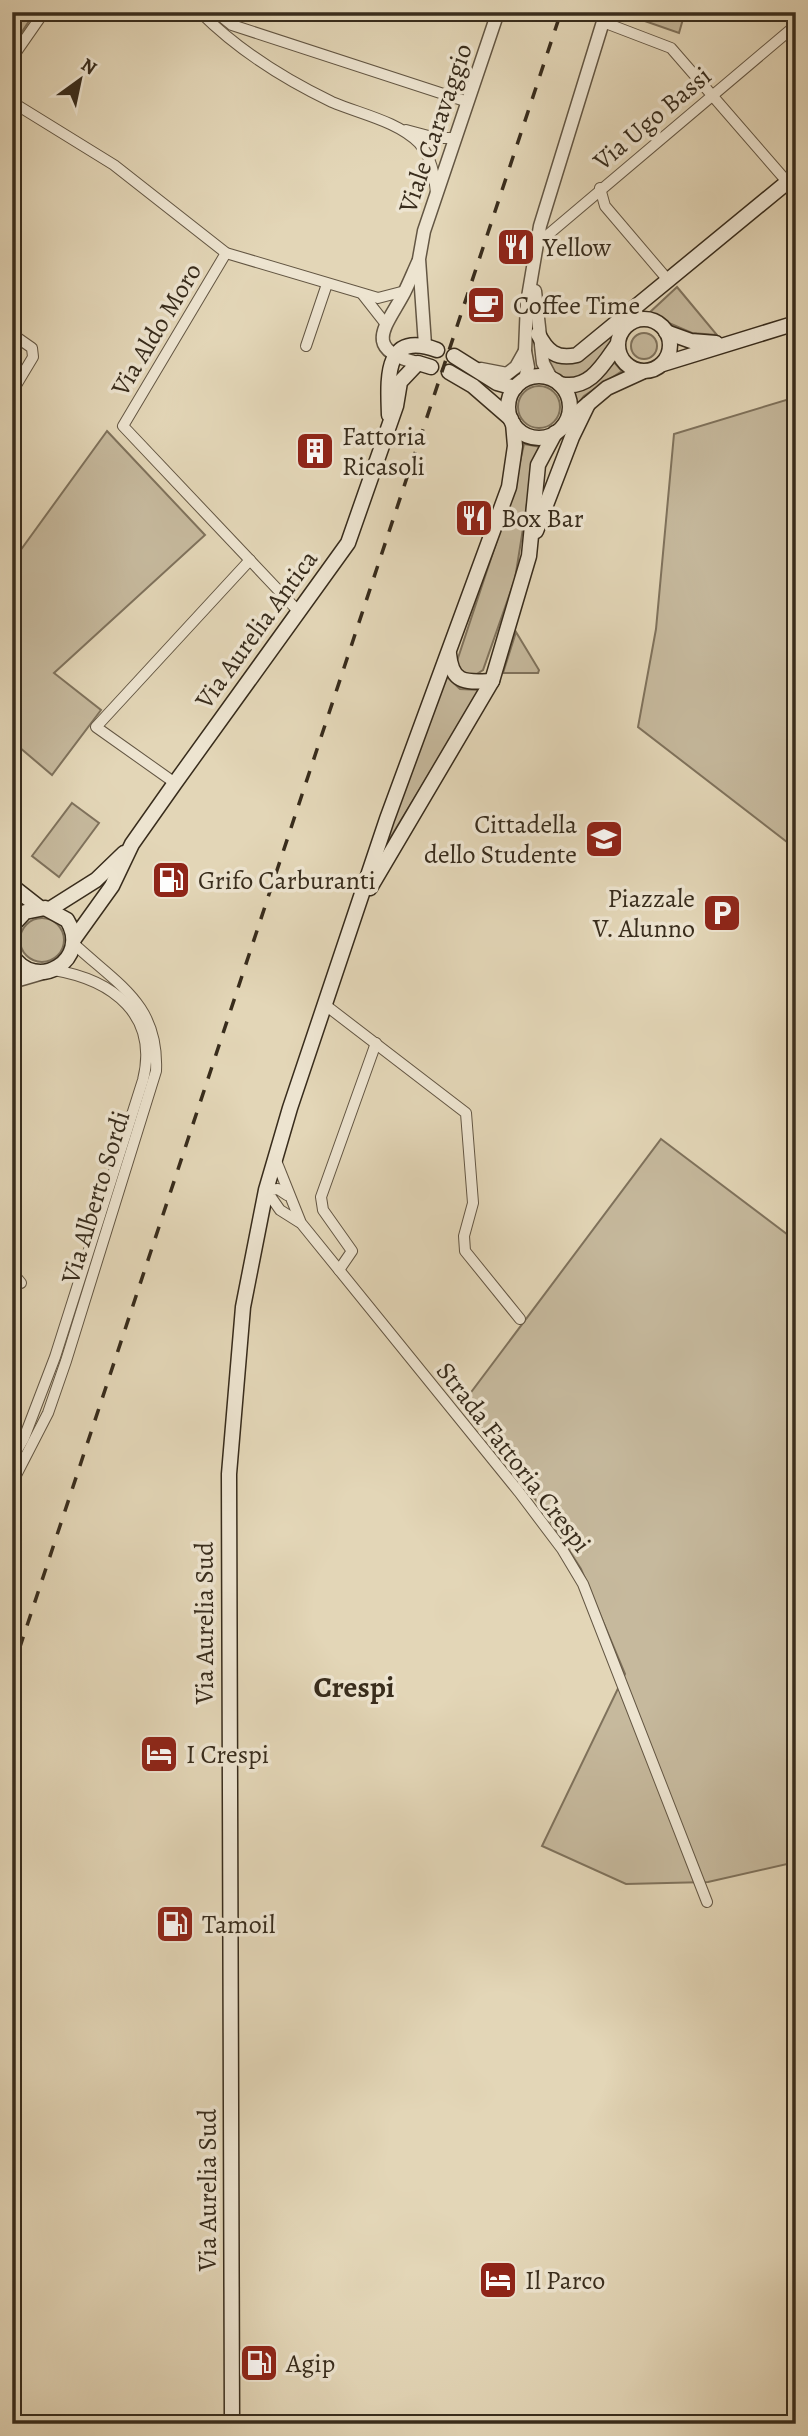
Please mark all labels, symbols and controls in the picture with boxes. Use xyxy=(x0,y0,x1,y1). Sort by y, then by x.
street label: Viale Caravaggio xyxy=(390,39,481,218)
north arrow xyxy=(46,46,116,116)
text: N xyxy=(76,52,102,81)
street label: Via Ugo Bassi xyxy=(585,59,719,179)
restaurant icon: Yellow xyxy=(495,226,537,268)
place label: Yellow xyxy=(542,230,612,265)
street label: Via Aldo Moro xyxy=(102,256,210,403)
cafe icon: Coffee Time xyxy=(465,284,507,326)
place label: Coffee Time xyxy=(513,288,640,323)
place label: Fattoria Ricasoli xyxy=(342,419,426,484)
building icon: Fattoria Ricasoli xyxy=(294,430,336,472)
restaurant icon: Box Bar xyxy=(453,497,495,539)
place label: Box Bar xyxy=(501,501,584,536)
street label: Via Aurelia Antica xyxy=(186,543,326,716)
place label: Cittadella dello Studente xyxy=(424,807,577,872)
school or university icon: Cittadella dello Studente xyxy=(583,818,625,860)
fuel station icon: Grifo Carburanti xyxy=(150,859,192,901)
place label: Grifo Carburanti xyxy=(198,863,376,898)
place label: Piazzale V. Alunno xyxy=(592,881,695,946)
parking icon: Piazzale V. Alunno xyxy=(701,892,743,934)
street label: Via Alberto Sordi xyxy=(52,1106,138,1289)
street label: Strada Fattoria Crespi xyxy=(428,1355,599,1560)
street label: Via Aurelia Sud xyxy=(187,1542,222,1705)
district label: Crespi xyxy=(313,1667,395,1707)
hotel icon: I Crespi xyxy=(138,1733,180,1775)
place label: I Crespi xyxy=(186,1737,269,1772)
fuel station icon: Tamoil xyxy=(154,1903,196,1945)
place label: Tamoil xyxy=(202,1907,275,1942)
street label: Via Aurelia Sud xyxy=(190,2109,225,2272)
hotel icon: Il Parco xyxy=(477,2259,519,2301)
place label: Il Parco xyxy=(525,2263,605,2298)
fuel station icon: Agip xyxy=(238,2342,280,2384)
place label: Agip xyxy=(285,2346,335,2381)

